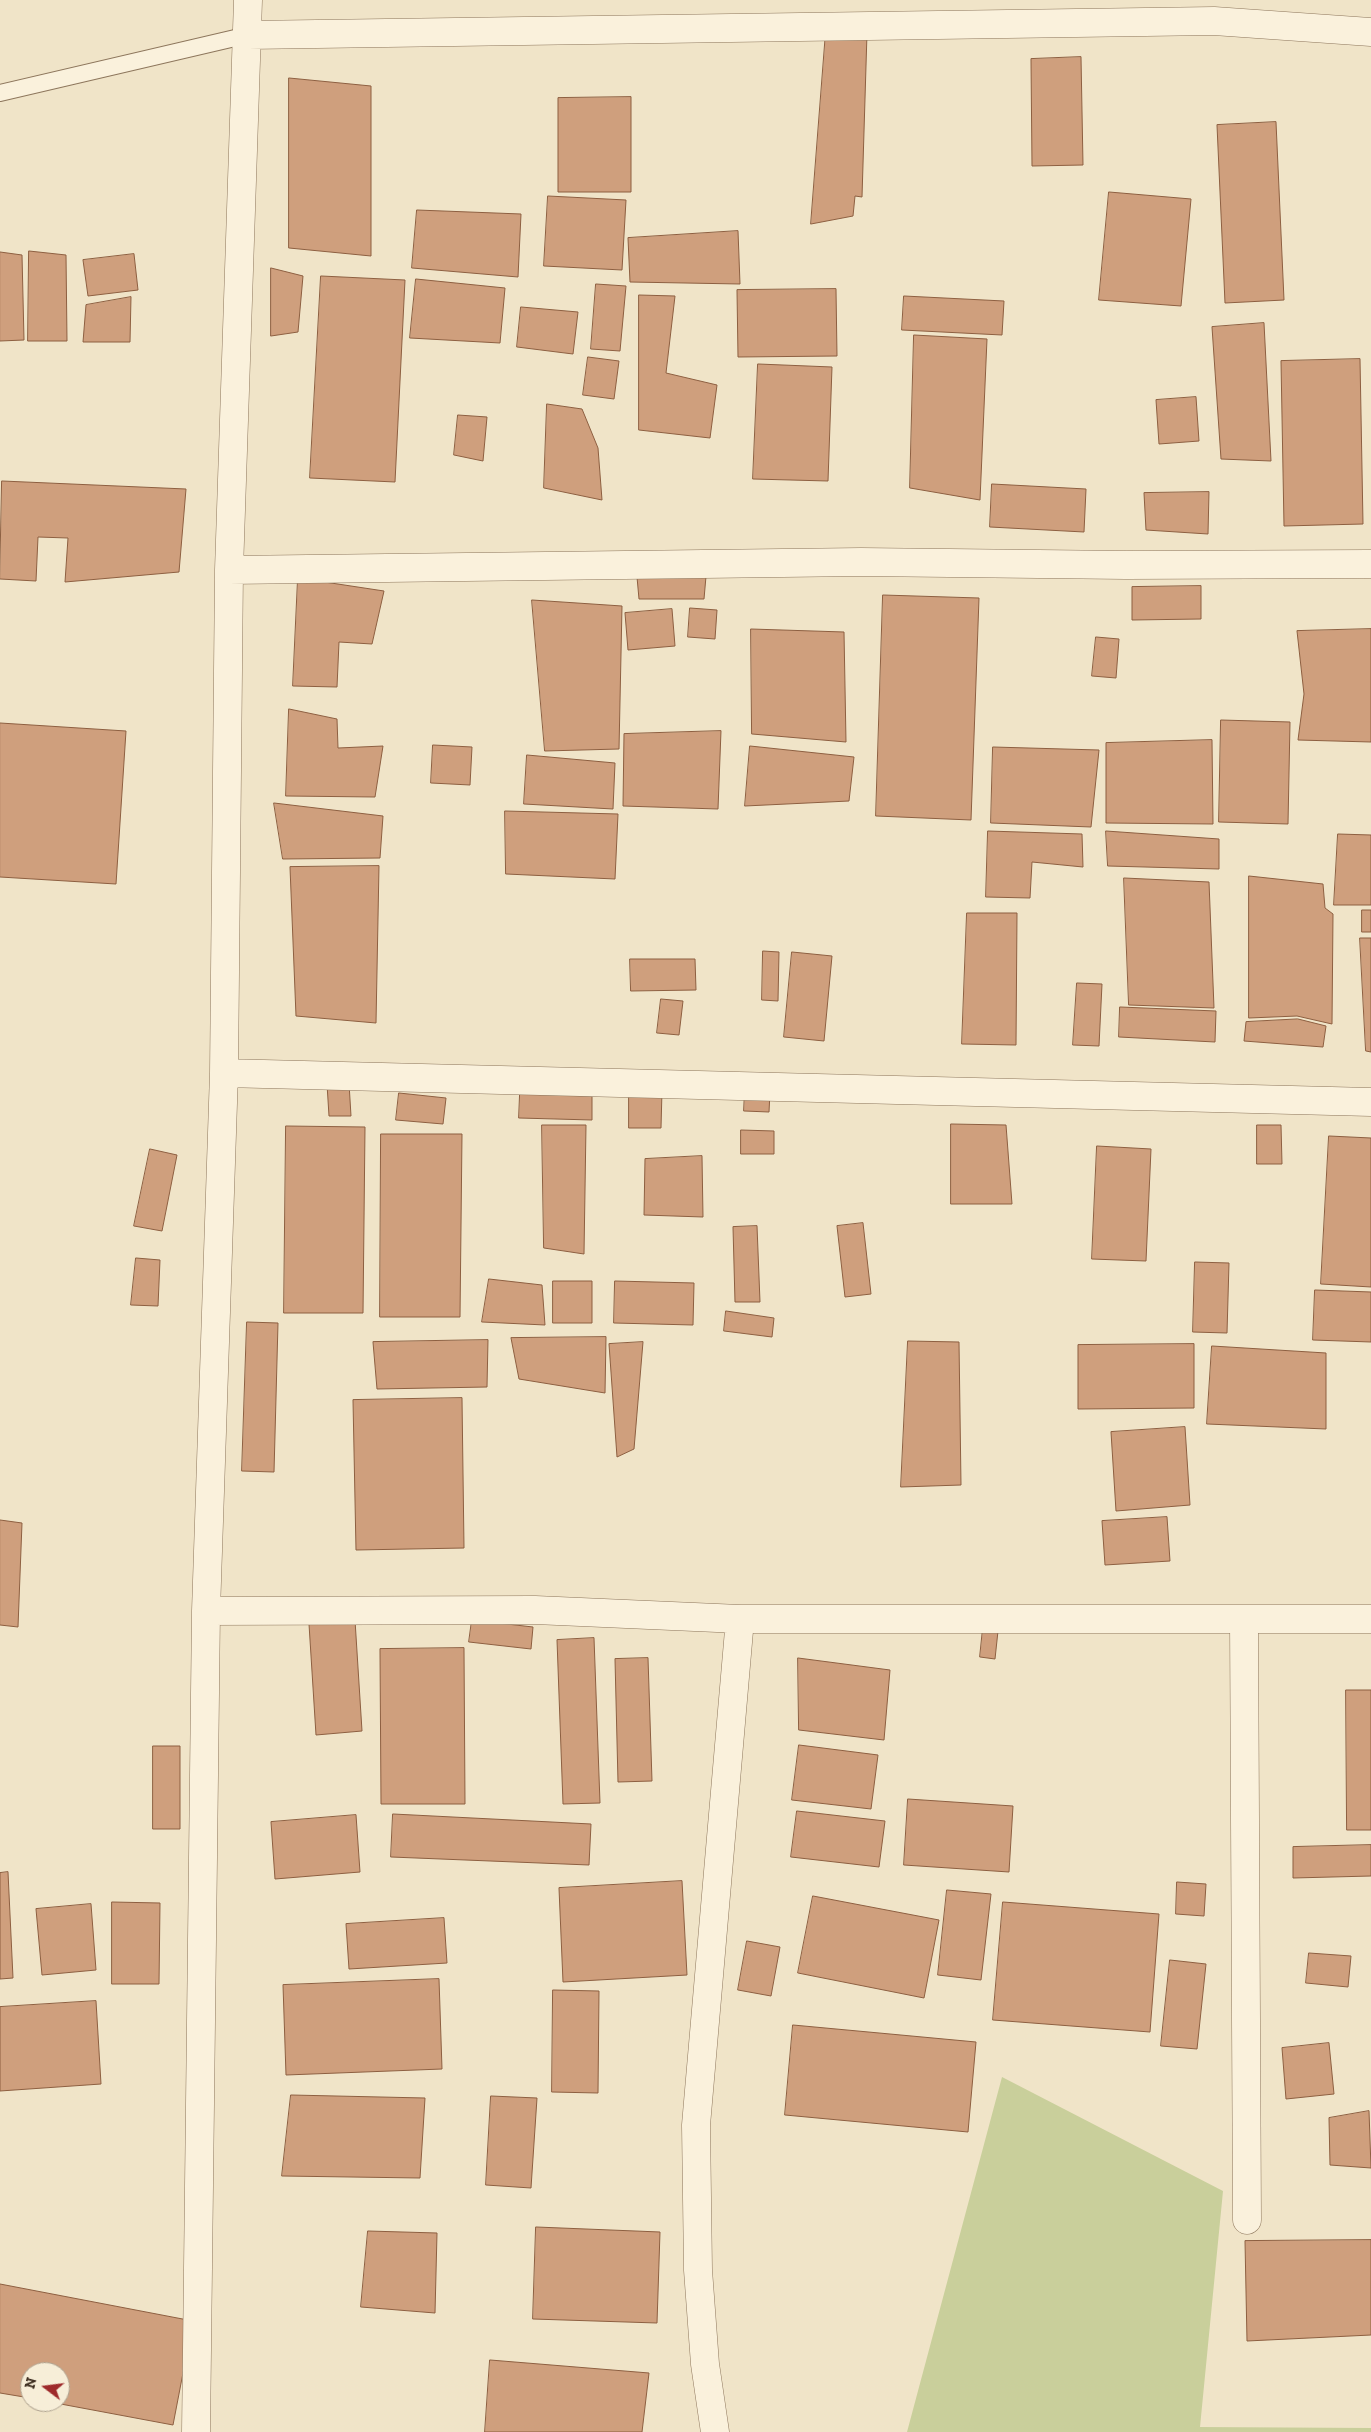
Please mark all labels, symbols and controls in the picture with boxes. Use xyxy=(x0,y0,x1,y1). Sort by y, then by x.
north arrow xyxy=(20,2362,70,2412)
text: N xyxy=(21,2376,41,2391)

